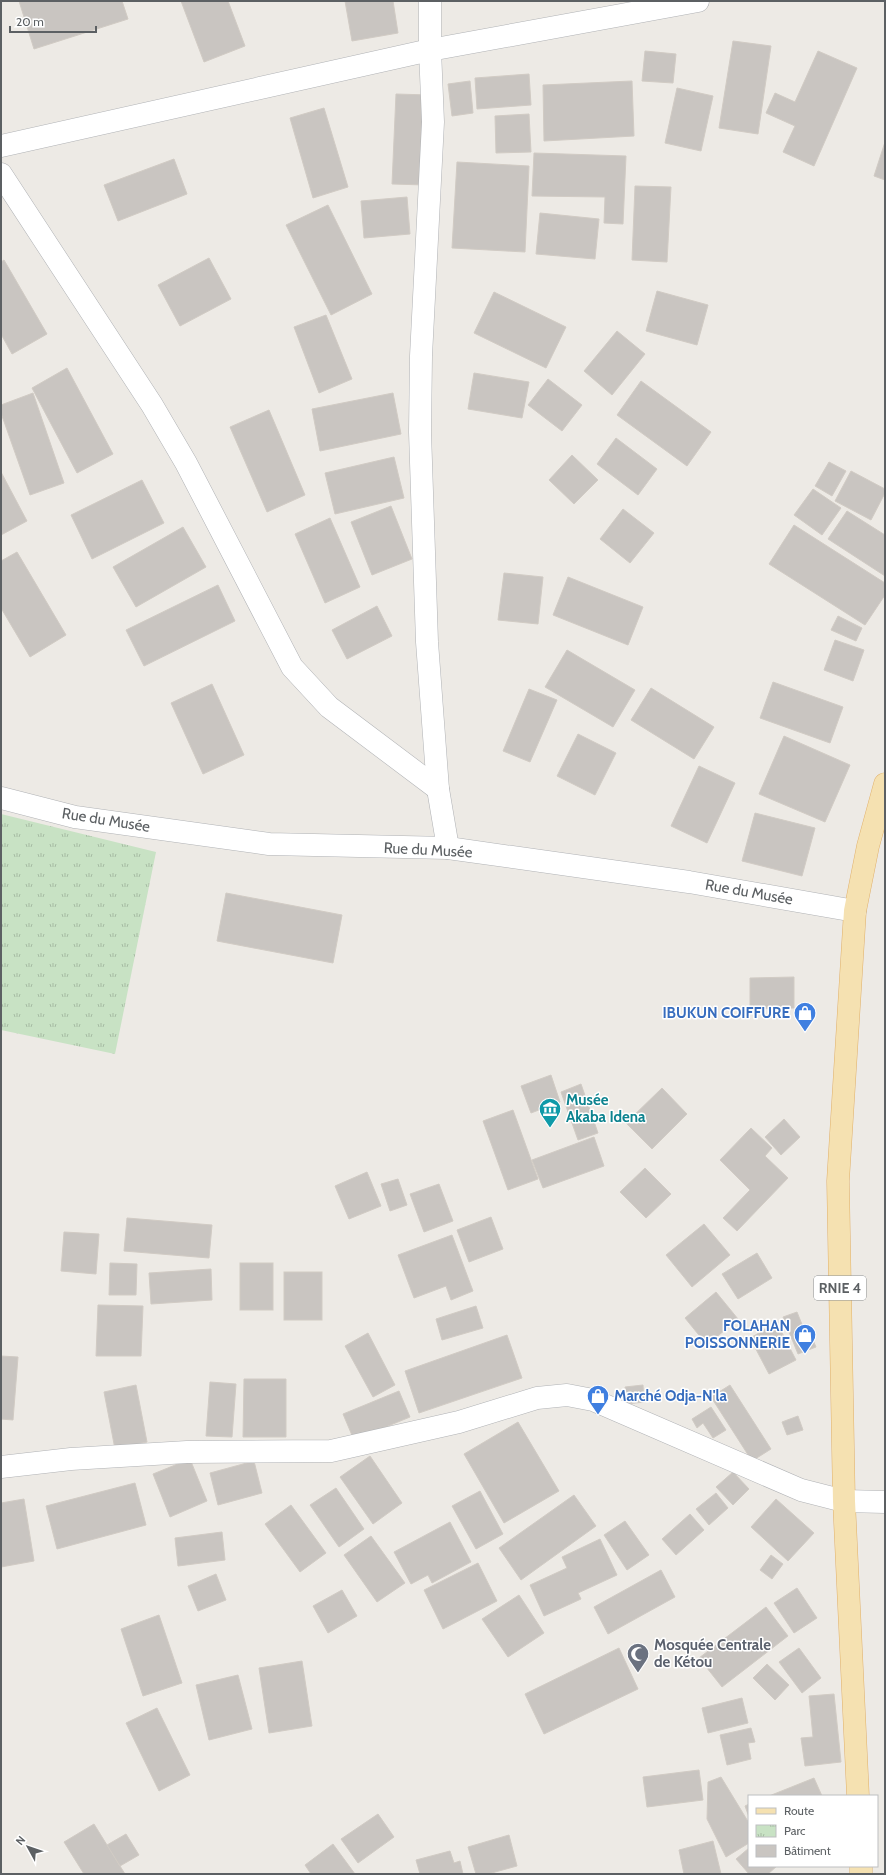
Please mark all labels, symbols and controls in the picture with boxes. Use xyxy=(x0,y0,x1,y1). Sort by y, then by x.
scale bar xyxy=(10,8,96,34)
text: 20 m xyxy=(16,14,44,29)
street label: Rue du Musée xyxy=(61,804,152,836)
street label: Rue du Musée xyxy=(383,839,473,861)
street label: Rue du Musée xyxy=(704,875,795,909)
shop icon: IBUKUN COIFFURE xyxy=(792,1000,818,1033)
place label: IBUKUN COIFFURE xyxy=(662,1004,790,1022)
place label: Musée Akaba Idena xyxy=(566,1091,646,1126)
museum icon: Musée Akaba Idena xyxy=(537,1096,563,1129)
road number: RNIE 4 xyxy=(814,1276,866,1300)
place label: FOLAHAN POISSONNERIE xyxy=(685,1317,790,1352)
shop icon: FOLAHAN POISSONNERIE xyxy=(792,1322,818,1355)
shop icon: Marché Odja-N'la xyxy=(585,1383,611,1416)
place label: Marché Odja-N'la xyxy=(614,1387,727,1405)
place label: Mosquée Centrale de Kétou xyxy=(654,1636,771,1671)
mosque icon: Mosquée Centrale de Kétou xyxy=(625,1641,651,1674)
legend xyxy=(748,1795,878,1867)
text: Route xyxy=(784,1803,814,1818)
text: Parc xyxy=(784,1823,806,1838)
north arrow xyxy=(8,1827,48,1867)
text: N xyxy=(12,1833,28,1848)
text: Bâtiment xyxy=(784,1843,831,1858)

